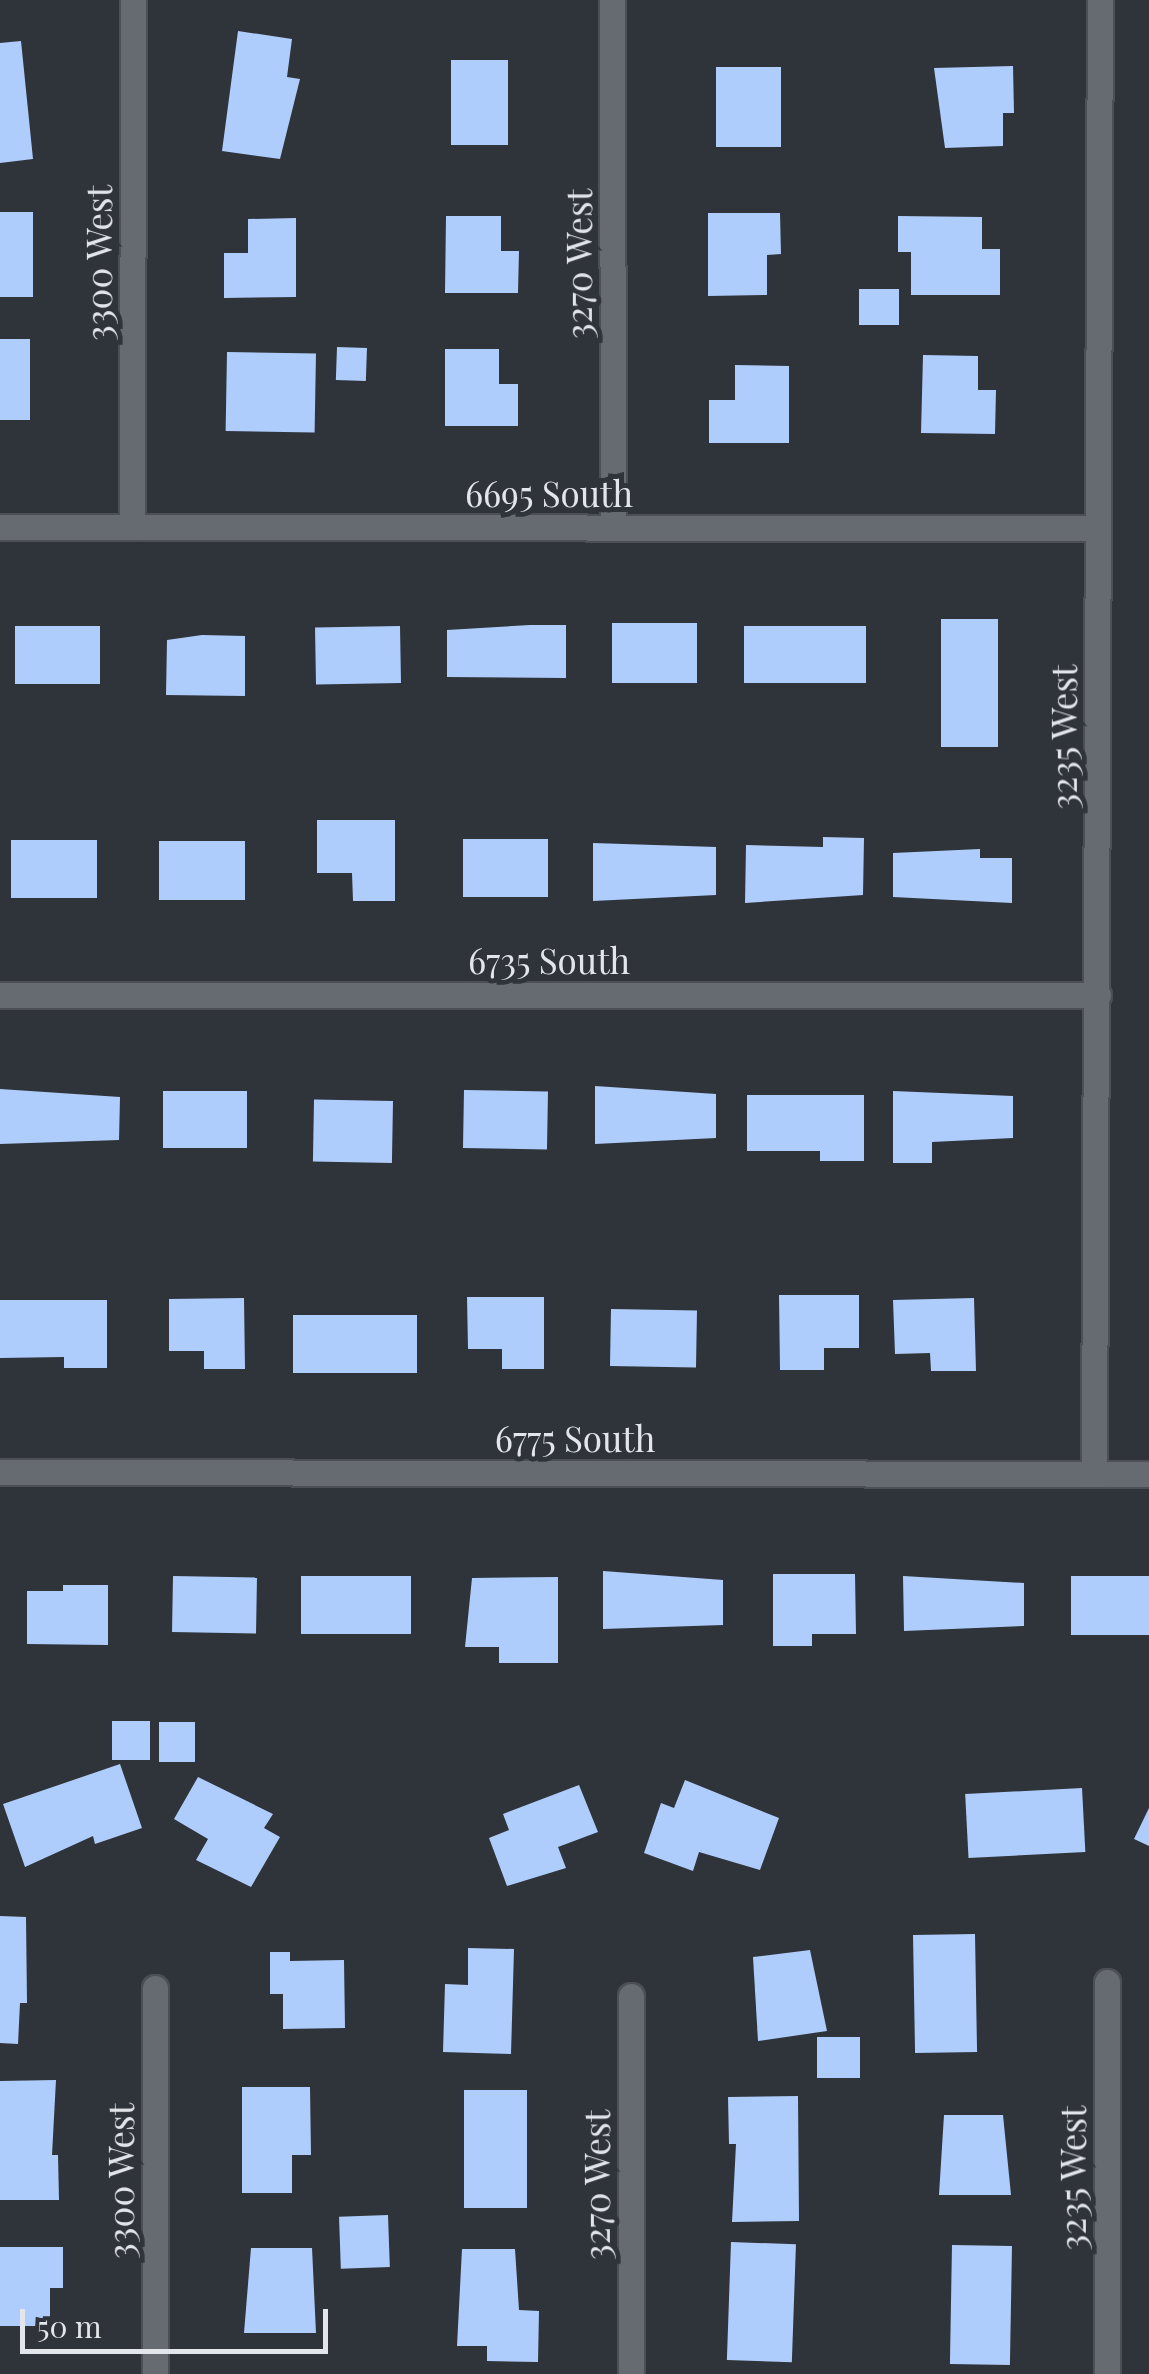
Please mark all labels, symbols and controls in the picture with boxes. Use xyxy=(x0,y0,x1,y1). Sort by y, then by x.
street label: 3300 West xyxy=(77,184,119,342)
street label: 3270 West xyxy=(557,188,599,340)
street label: 6695 South xyxy=(465,472,633,514)
street label: 3235 West xyxy=(1042,664,1084,810)
street label: 6735 South xyxy=(468,939,630,981)
street label: 6775 South xyxy=(494,1417,656,1459)
street label: 3300 West xyxy=(99,2102,141,2260)
street label: 3235 West xyxy=(1051,2105,1093,2251)
street label: 3270 West xyxy=(575,2109,617,2261)
scale bar xyxy=(25,2289,332,2351)
text: 50 m xyxy=(37,2306,102,2346)

